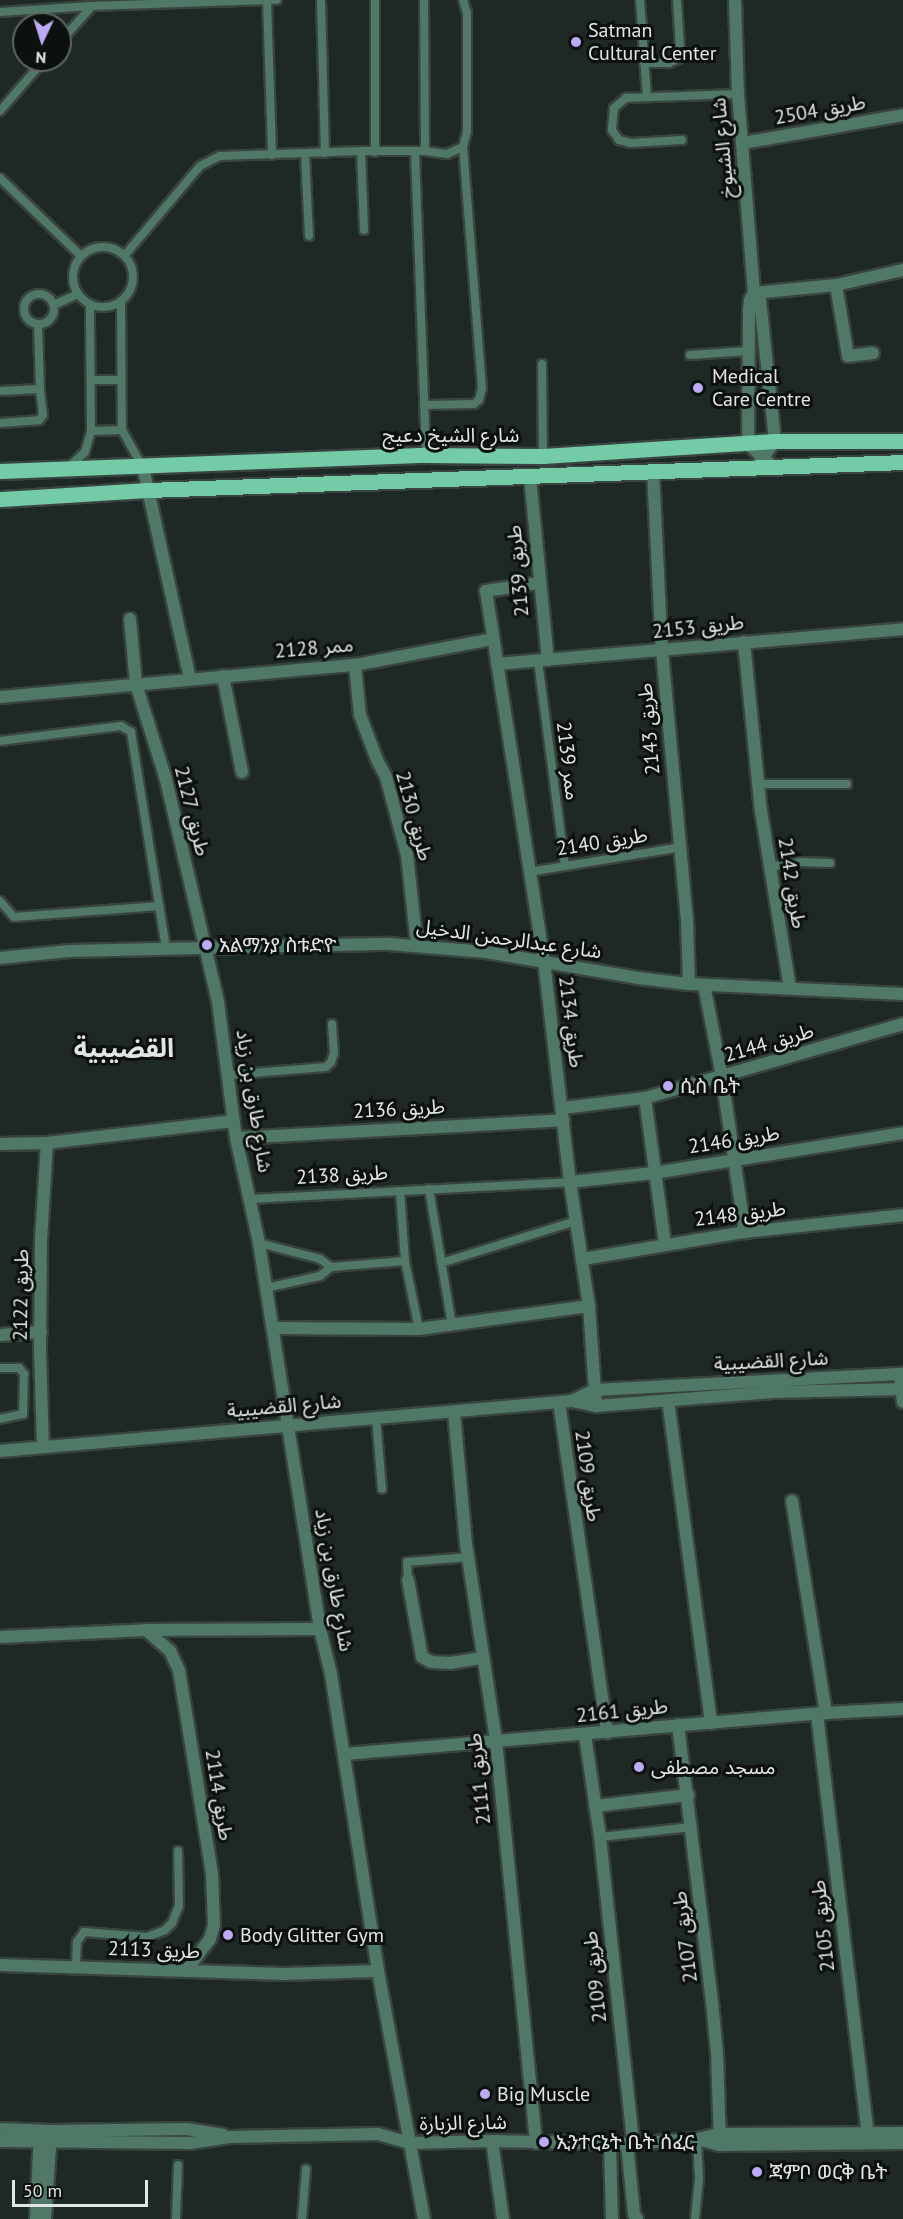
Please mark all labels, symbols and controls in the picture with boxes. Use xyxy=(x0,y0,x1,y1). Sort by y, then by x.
north arrow xyxy=(12,12,72,72)
place label: Satman Cultural Center xyxy=(588,19,716,66)
marker: Satman Cultural Center xyxy=(569,35,583,49)
text: N xyxy=(35,48,47,68)
street label: طريق 2504 xyxy=(773,90,867,130)
street label: شارع الشيوخ xyxy=(707,97,739,199)
place label: Medical Care Centre xyxy=(712,365,811,412)
marker: Medical Care Centre xyxy=(689,379,707,397)
street label: شارع الشيخ دعيج xyxy=(382,423,520,447)
street label: طريق 2139 xyxy=(502,524,534,618)
street label: طريق 2153 xyxy=(651,610,745,644)
street label: ممر 2128 xyxy=(274,633,354,663)
street label: طريق 2143 xyxy=(633,682,665,776)
street label: ممر 2139 xyxy=(551,720,585,802)
street label: طريق 2127 xyxy=(169,763,215,859)
street label: طريق 2130 xyxy=(391,768,437,864)
street label: طريق 2140 xyxy=(555,823,649,861)
street label: طريق 2142 xyxy=(773,836,811,930)
street label: شارع عبدالرحمن الدخيل xyxy=(415,914,603,964)
place label: አልማንያ ስቱድዮ xyxy=(219,933,336,957)
marker: አልማንያ ስቱድዮ xyxy=(200,938,214,952)
street label: طريق 2134 xyxy=(553,975,589,1069)
street label: طريق 2144 xyxy=(722,1019,816,1067)
street label: شارع طارق بن زياد xyxy=(231,1028,277,1174)
district label: القضيبية xyxy=(74,1032,174,1064)
place label: ሲስ ቤት xyxy=(680,1074,740,1098)
marker: ሲስ ቤት xyxy=(661,1079,675,1093)
street label: طريق 2136 xyxy=(352,1095,446,1123)
street label: طريق 2146 xyxy=(687,1121,781,1159)
street label: طريق 2138 xyxy=(295,1161,389,1189)
street label: طريق 2148 xyxy=(693,1196,787,1232)
street label: طريق 2122 xyxy=(8,1249,34,1341)
street label: شارع القضيبية xyxy=(713,1346,829,1376)
street label: شارع القضيبية xyxy=(226,1389,342,1423)
street label: طريق 2109 xyxy=(570,1429,606,1523)
street label: شارع طارق بن زياد xyxy=(310,1507,358,1653)
street label: طريق 2161 xyxy=(575,1694,669,1728)
street label: طريق 2111 xyxy=(462,1732,496,1826)
street label: طريق 2114 xyxy=(200,1748,238,1842)
place label: مسجد مصطفى xyxy=(651,1755,776,1779)
marker: مسجد مصطفى xyxy=(632,1760,646,1774)
street label: طريق 2105 xyxy=(806,1879,840,1973)
street label: طريق 2107 xyxy=(667,1890,703,1984)
place label: Body Glitter Gym xyxy=(240,1923,385,1947)
marker: Body Glitter Gym xyxy=(221,1928,235,1942)
street label: طريق 2109 xyxy=(578,1930,612,2024)
street label: طريق 2113 xyxy=(108,1936,200,1964)
place label: Big Muscle xyxy=(497,2082,590,2106)
marker: Big Muscle xyxy=(478,2087,492,2101)
street label: شارع الزبارة xyxy=(419,2110,507,2136)
place label: ኢንተርኔት ቤት ሰፈር xyxy=(556,2130,694,2154)
marker: ኢንተርኔት ቤት ሰፈር xyxy=(537,2135,551,2149)
place label: ጃምቦ ወርቅ ቤት xyxy=(769,2160,887,2184)
marker: ጃምቦ ወርቅ ቤት xyxy=(750,2165,764,2179)
scale bar xyxy=(15,2168,152,2206)
text: 50 m xyxy=(23,2179,62,2202)

